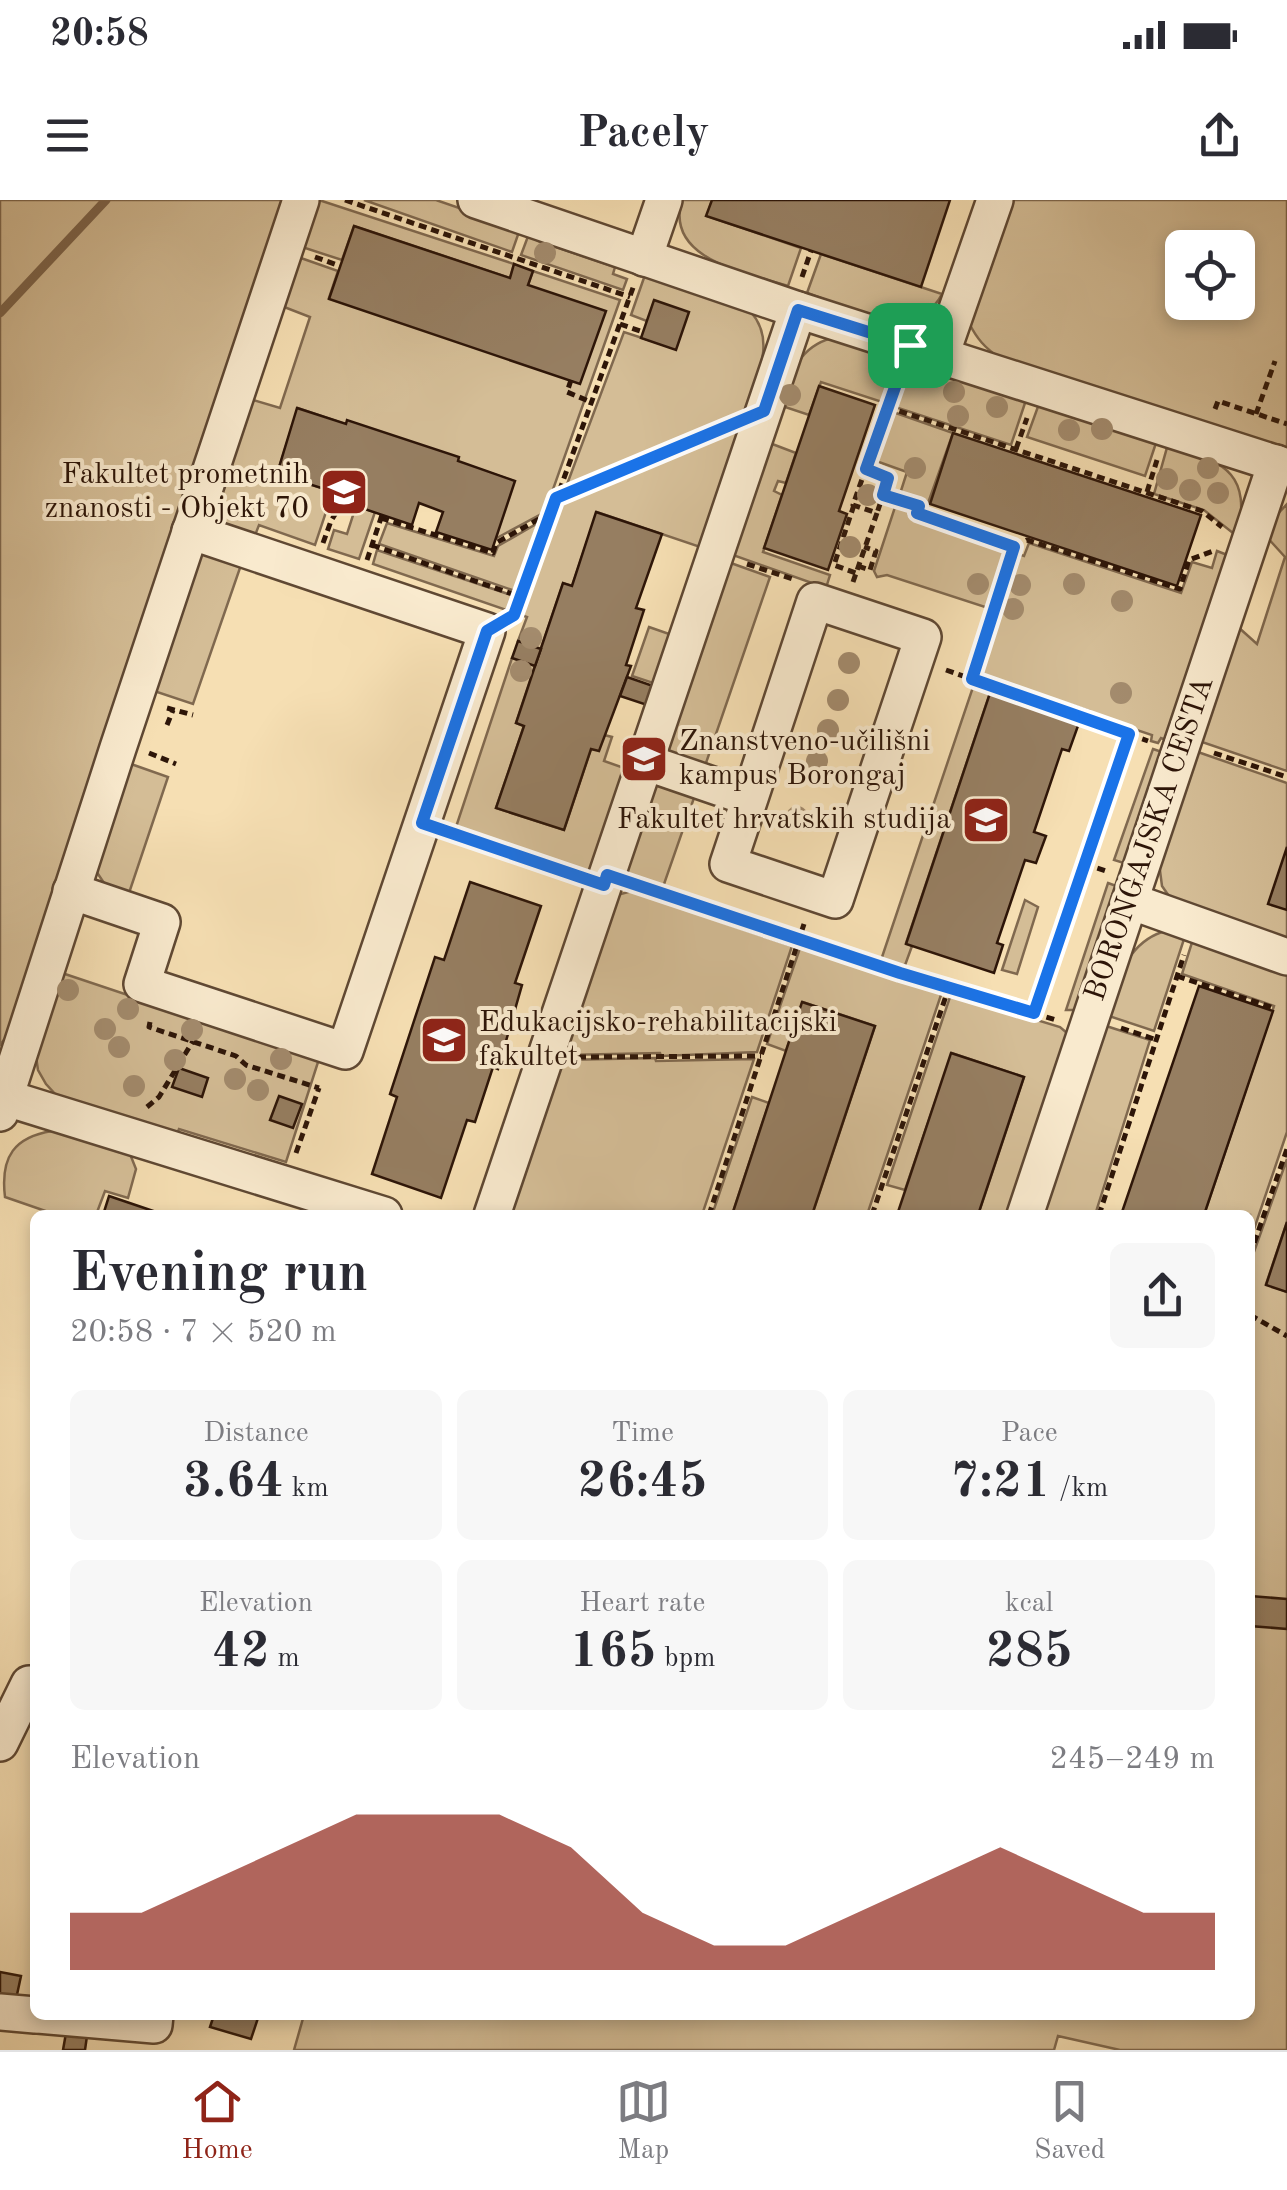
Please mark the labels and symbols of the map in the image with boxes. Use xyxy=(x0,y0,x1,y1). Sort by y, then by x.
pin xyxy=(868,303,953,388)
place label: Fakultet prometnih znanosti - Objekt 70 xyxy=(45,460,309,524)
school or university icon: Fakultet prometnih znanosti - Objekt 70 xyxy=(318,466,370,518)
street label: BORONGAJSKA CESTA xyxy=(1080,673,1220,1005)
place label: Znanstveno-učilišni kampus Borongaj xyxy=(679,727,930,791)
school or university icon: Znanstveno-učilišni kampus Borongaj xyxy=(618,733,670,785)
school or university icon: Fakultet hrvatskih studija xyxy=(960,794,1012,846)
place label: Fakultet hrvatskih studija xyxy=(617,805,951,835)
place label: Edukacijsko-rehabilitacijski fakultet xyxy=(479,1008,837,1072)
school or university icon: Edukacijsko-rehabilitacijski fakultet xyxy=(418,1014,470,1066)

